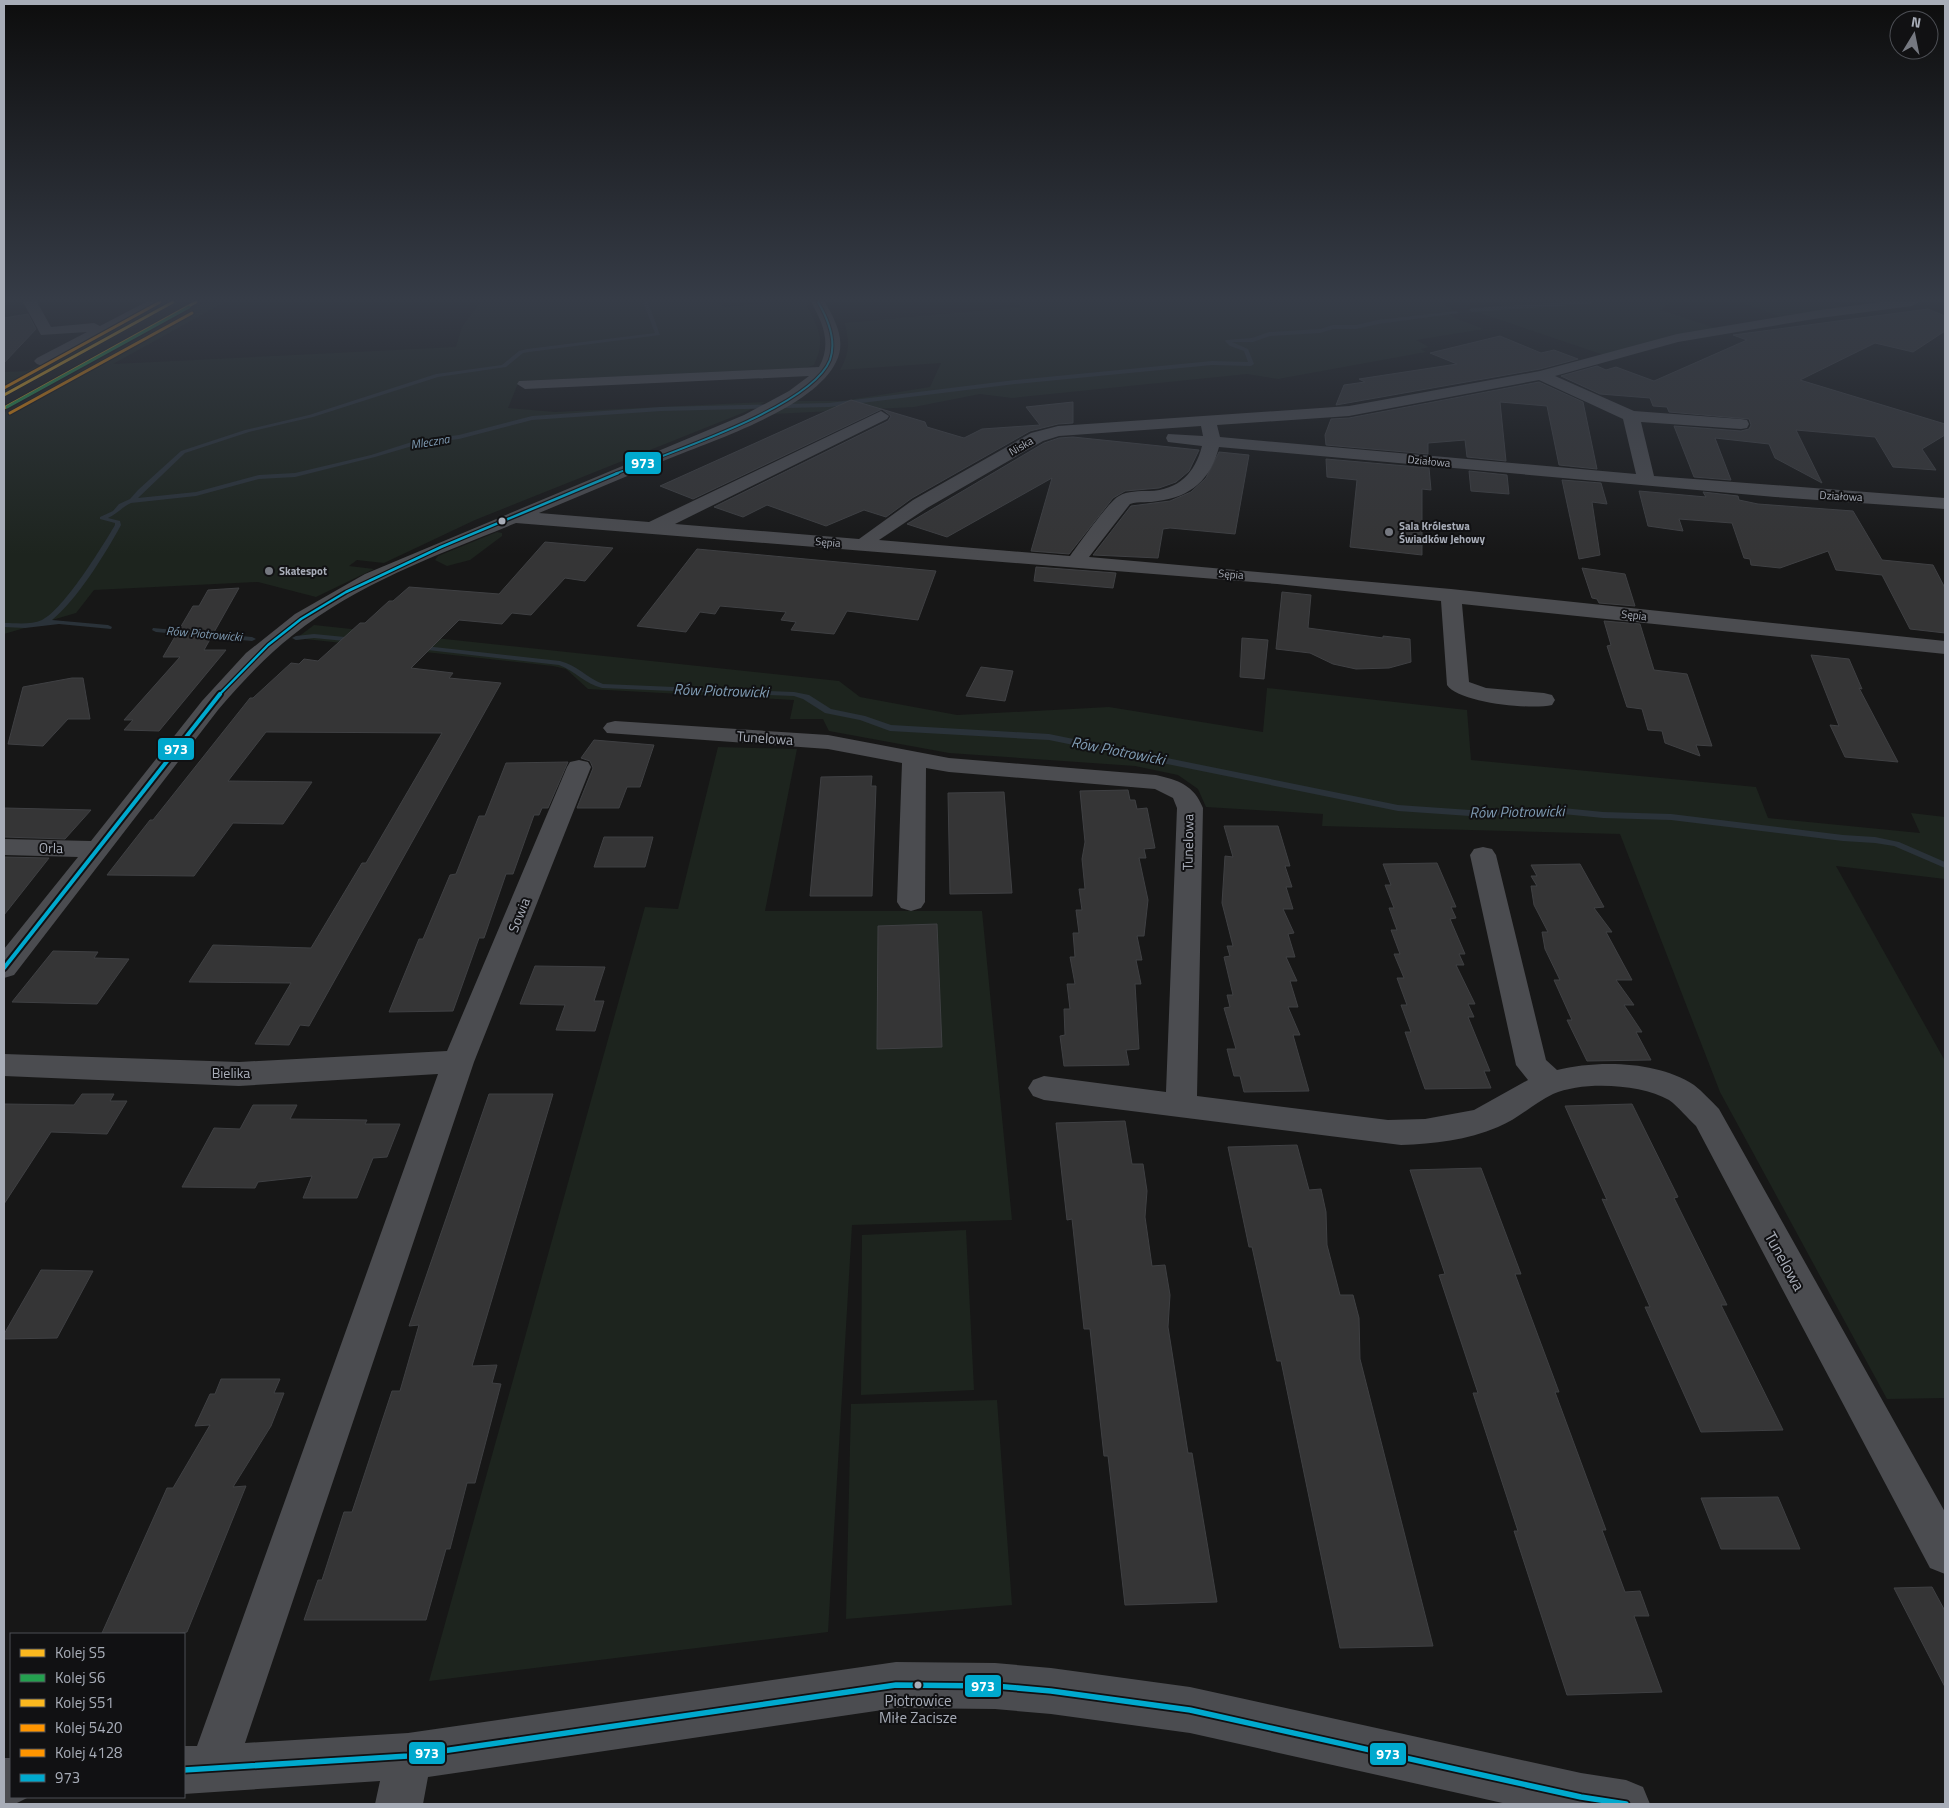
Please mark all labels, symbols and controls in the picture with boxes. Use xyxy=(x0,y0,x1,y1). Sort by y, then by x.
north arrow xyxy=(1889,10,1939,60)
text: N xyxy=(1910,11,1923,33)
water label: Mleczna xyxy=(409,429,452,454)
street label: Niska xyxy=(1006,432,1037,459)
line badge: 973 xyxy=(624,451,662,475)
street label: Działowa xyxy=(1407,451,1452,471)
text: 973 xyxy=(631,452,655,473)
street label: Działowa xyxy=(1819,487,1863,505)
unlabelled marker xyxy=(497,516,507,526)
place label: Sala Królestwa Świadków Jehowy xyxy=(1399,518,1486,547)
marker: Sala Królestwa Świadków Jehowy xyxy=(1383,526,1395,538)
street label: Sępia xyxy=(815,533,842,551)
place label: Skatespot xyxy=(279,563,327,579)
marker: Skatespot xyxy=(263,565,275,577)
street label: Sępia xyxy=(1218,565,1245,583)
street label: Sępia xyxy=(1621,606,1648,624)
water label: Rów Piotrowicki xyxy=(165,621,244,646)
water label: Rów Piotrowicki xyxy=(673,677,771,704)
street label: Tunelowa xyxy=(736,725,794,750)
water label: Rów Piotrowicki xyxy=(1069,730,1169,771)
line badge: 973 xyxy=(157,737,195,761)
text: 973 xyxy=(164,738,188,759)
water label: Rów Piotrowicki xyxy=(1469,799,1567,824)
street label: Tunelowa xyxy=(1177,814,1198,870)
street label: Orla xyxy=(39,837,63,858)
street label: Sowia xyxy=(502,894,535,935)
street label: Bielika xyxy=(212,1062,250,1083)
street label: Tunelowa xyxy=(1759,1227,1811,1295)
legend xyxy=(10,1633,185,1798)
text: Kolej S5 xyxy=(55,1641,105,1664)
text: Kolej S6 xyxy=(55,1666,105,1689)
line badge: 973 xyxy=(964,1674,1002,1698)
text: 973 xyxy=(971,1675,995,1696)
marker: Piotrowice Miłe Zacisze xyxy=(913,1680,923,1690)
place label: Piotrowice Miłe Zacisze xyxy=(879,1689,957,1729)
text: Kolej S51 xyxy=(55,1691,114,1714)
text: Kolej 5420 xyxy=(55,1716,122,1739)
text: Kolej 4128 xyxy=(55,1741,122,1764)
line badge: 973 xyxy=(408,1741,446,1765)
text: 973 xyxy=(415,1742,439,1763)
line badge: 973 xyxy=(1369,1742,1407,1766)
text: 973 xyxy=(1376,1743,1400,1764)
text: 973 xyxy=(55,1766,80,1789)

